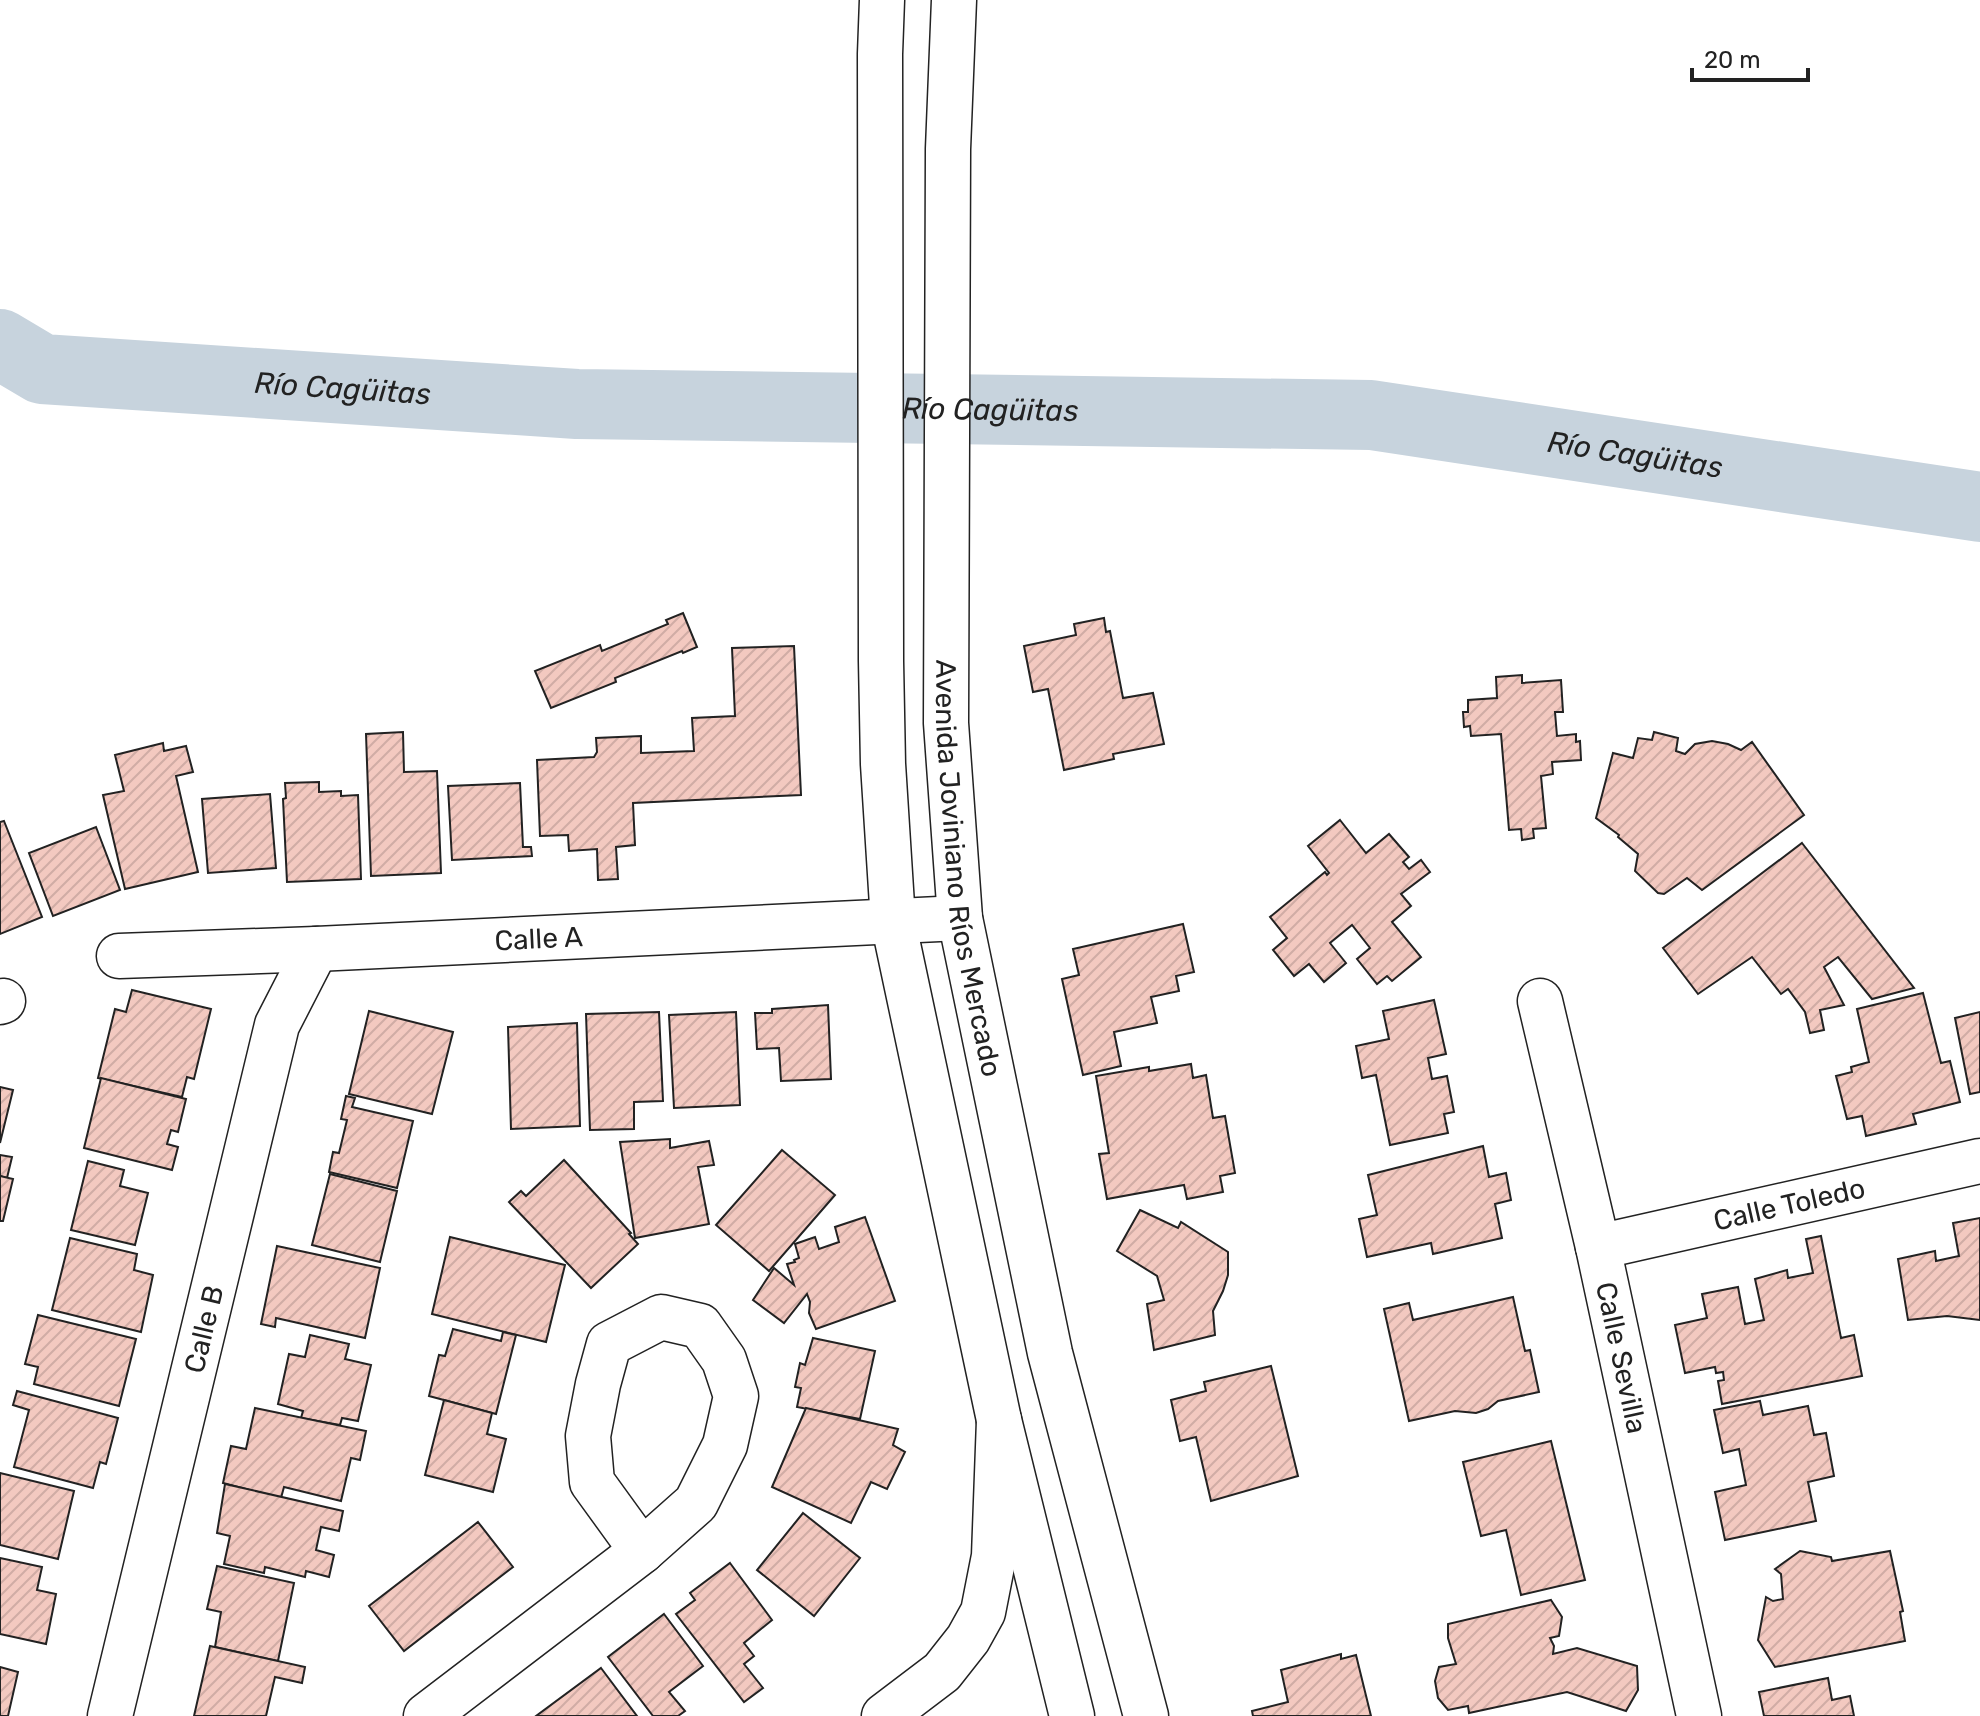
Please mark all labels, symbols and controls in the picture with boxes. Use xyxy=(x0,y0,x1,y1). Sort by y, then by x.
scale bar xyxy=(1692,32,1808,82)
text: 20 m xyxy=(1704,46,1761,74)
water label: Río Cagüitas xyxy=(253,365,432,412)
water label: Río Cagüitas xyxy=(901,390,1079,429)
water label: Río Cagüitas xyxy=(1545,424,1725,486)
street label: Avenida Joviniano Ríos Mercado xyxy=(929,660,1009,1080)
street label: Calle A xyxy=(494,920,584,957)
street label: Calle Toledo xyxy=(1710,1171,1868,1237)
street label: Calle Sevilla xyxy=(1589,1279,1654,1437)
street label: Calle B xyxy=(177,1282,230,1376)

